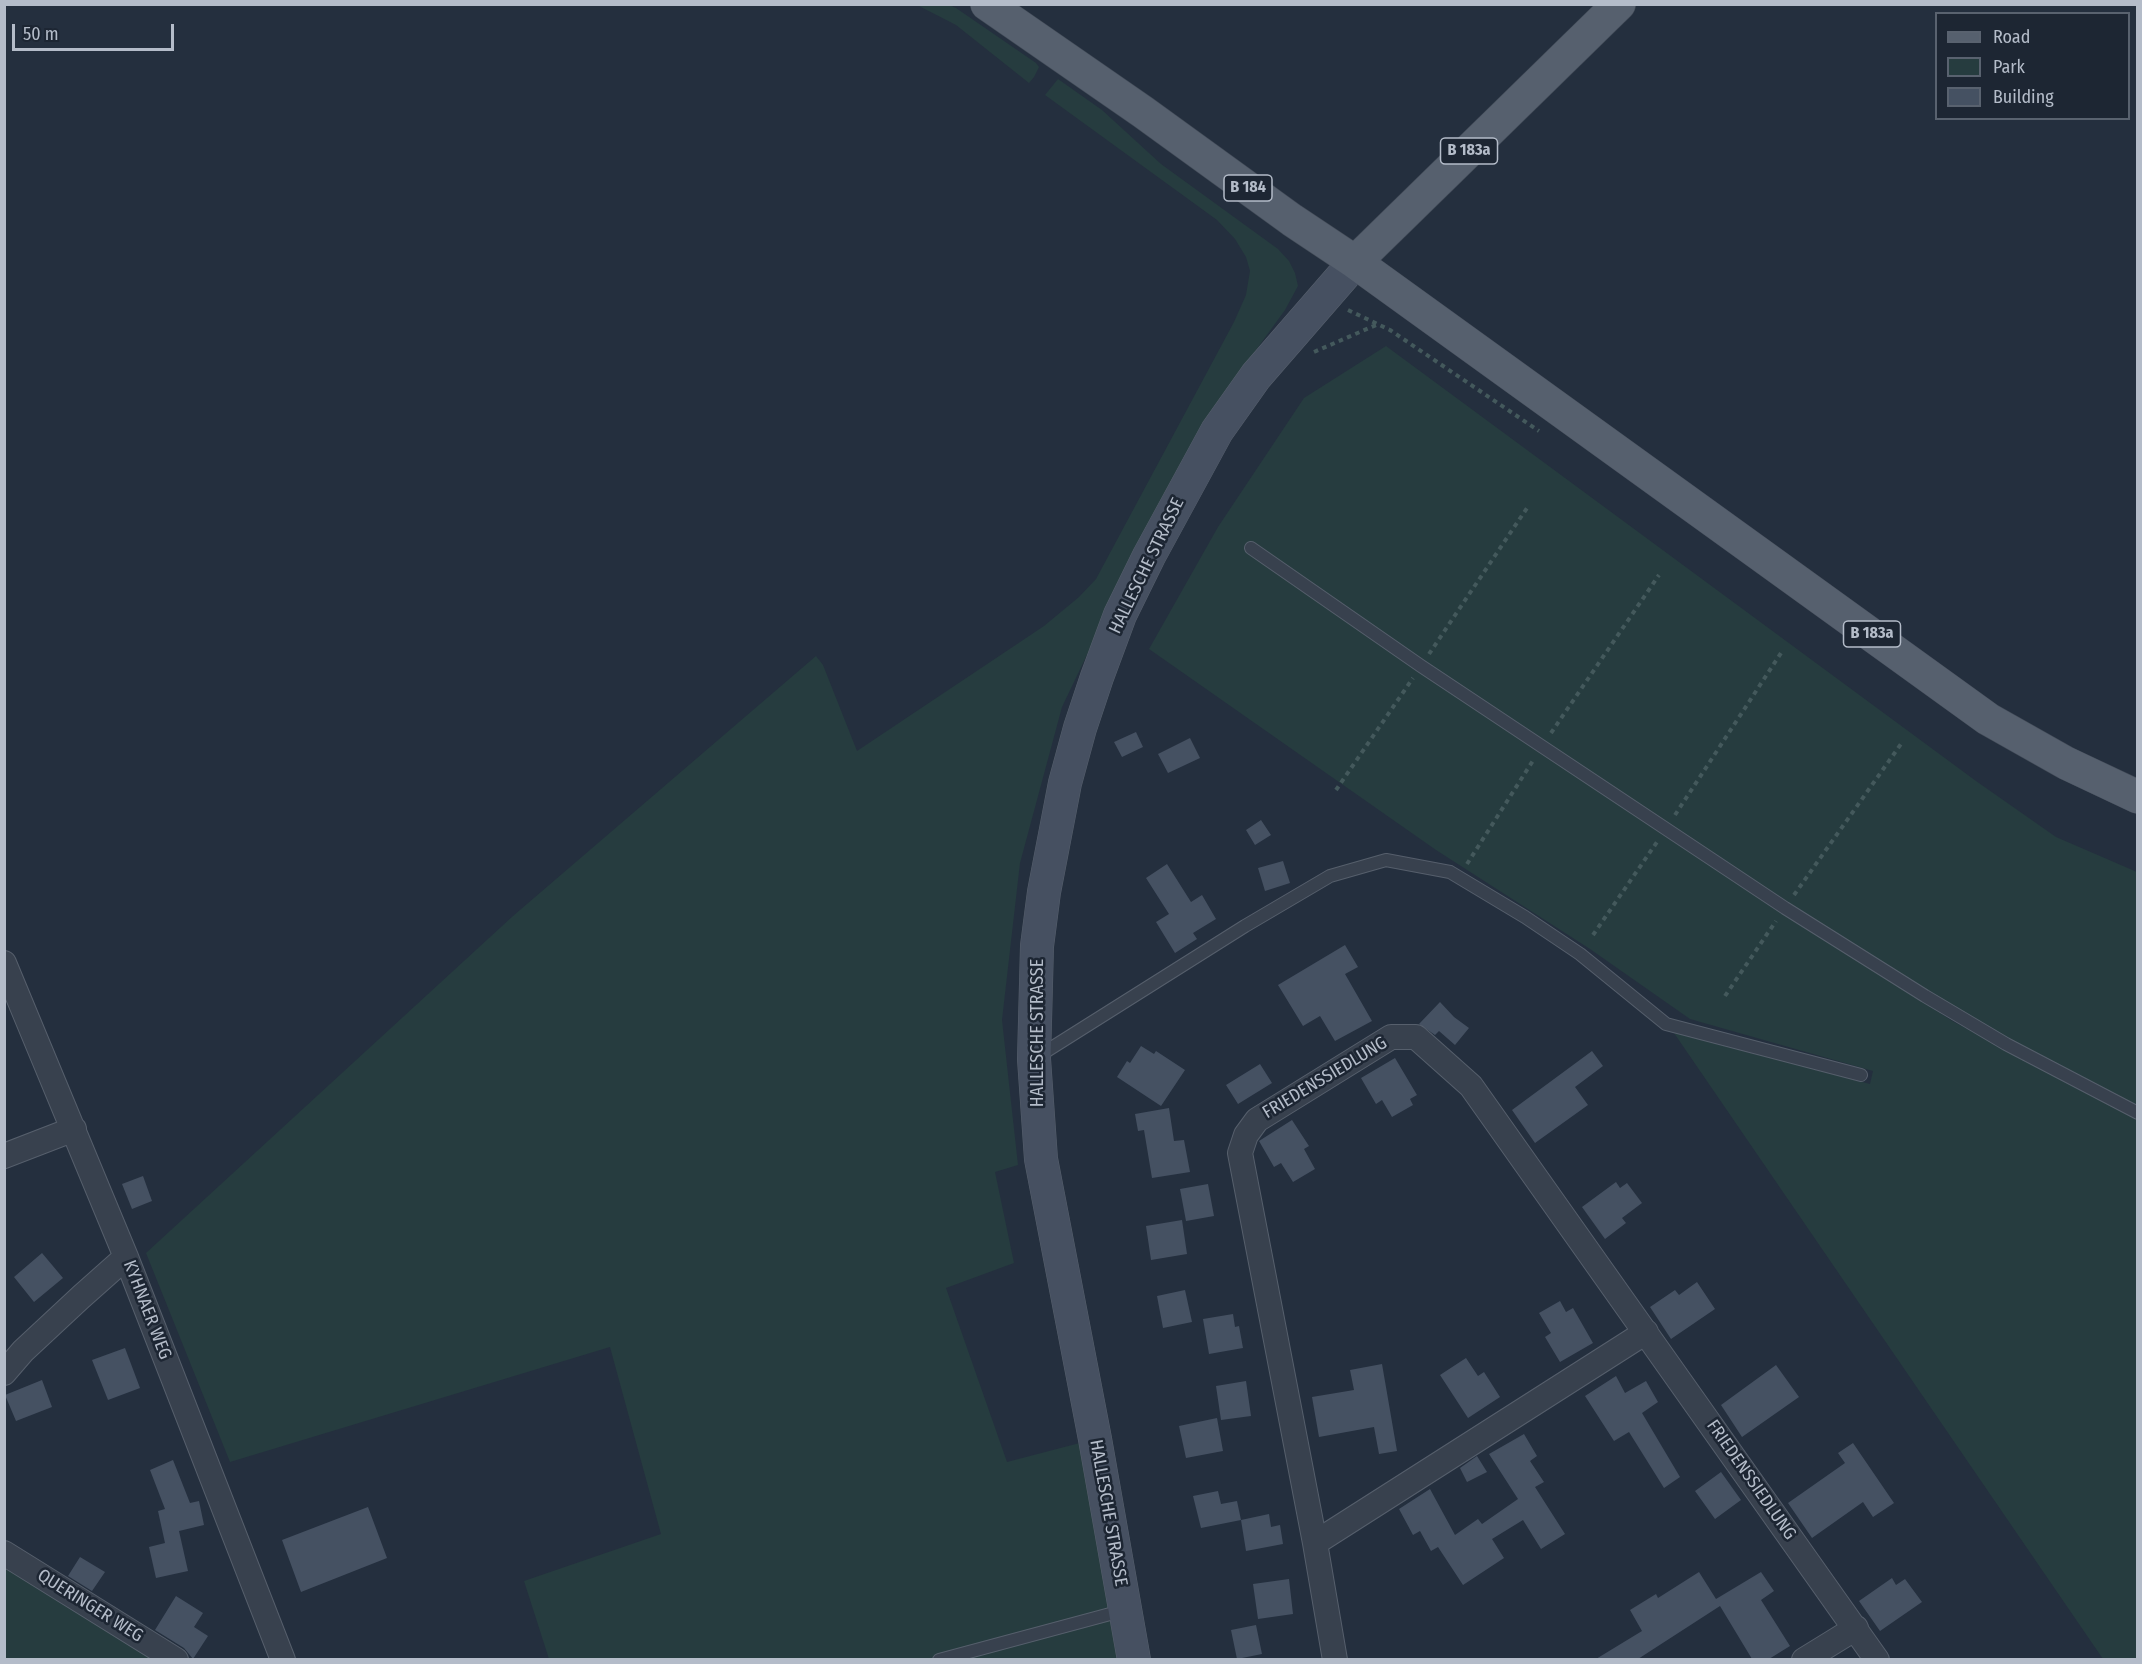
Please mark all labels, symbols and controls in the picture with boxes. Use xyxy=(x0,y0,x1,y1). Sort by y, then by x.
scale bar xyxy=(15,12,177,50)
legend xyxy=(1935,12,2130,120)
text: 50 m xyxy=(23,23,59,45)
text: Road xyxy=(1993,26,2030,48)
text: Park xyxy=(1993,56,2025,78)
text: Building xyxy=(1993,86,2054,108)
road number: B 183a xyxy=(1440,138,1498,164)
road number: B 184 xyxy=(1224,175,1272,201)
street label: HALLESCHE STRASSE xyxy=(1105,495,1189,637)
road number: B 183a xyxy=(1844,621,1900,647)
street label: HALLESCHE STRASSE xyxy=(1027,959,1049,1107)
street label: FRIEDENSSIEDLUNG xyxy=(1259,1032,1391,1124)
street label: KYHNAER WEG xyxy=(118,1257,176,1363)
street label: FRIEDENSSIEDLUNG xyxy=(1702,1416,1800,1544)
street label: HALLESCHE STRASSE xyxy=(1084,1438,1132,1588)
street label: QUERINGER WEG xyxy=(33,1565,147,1647)

